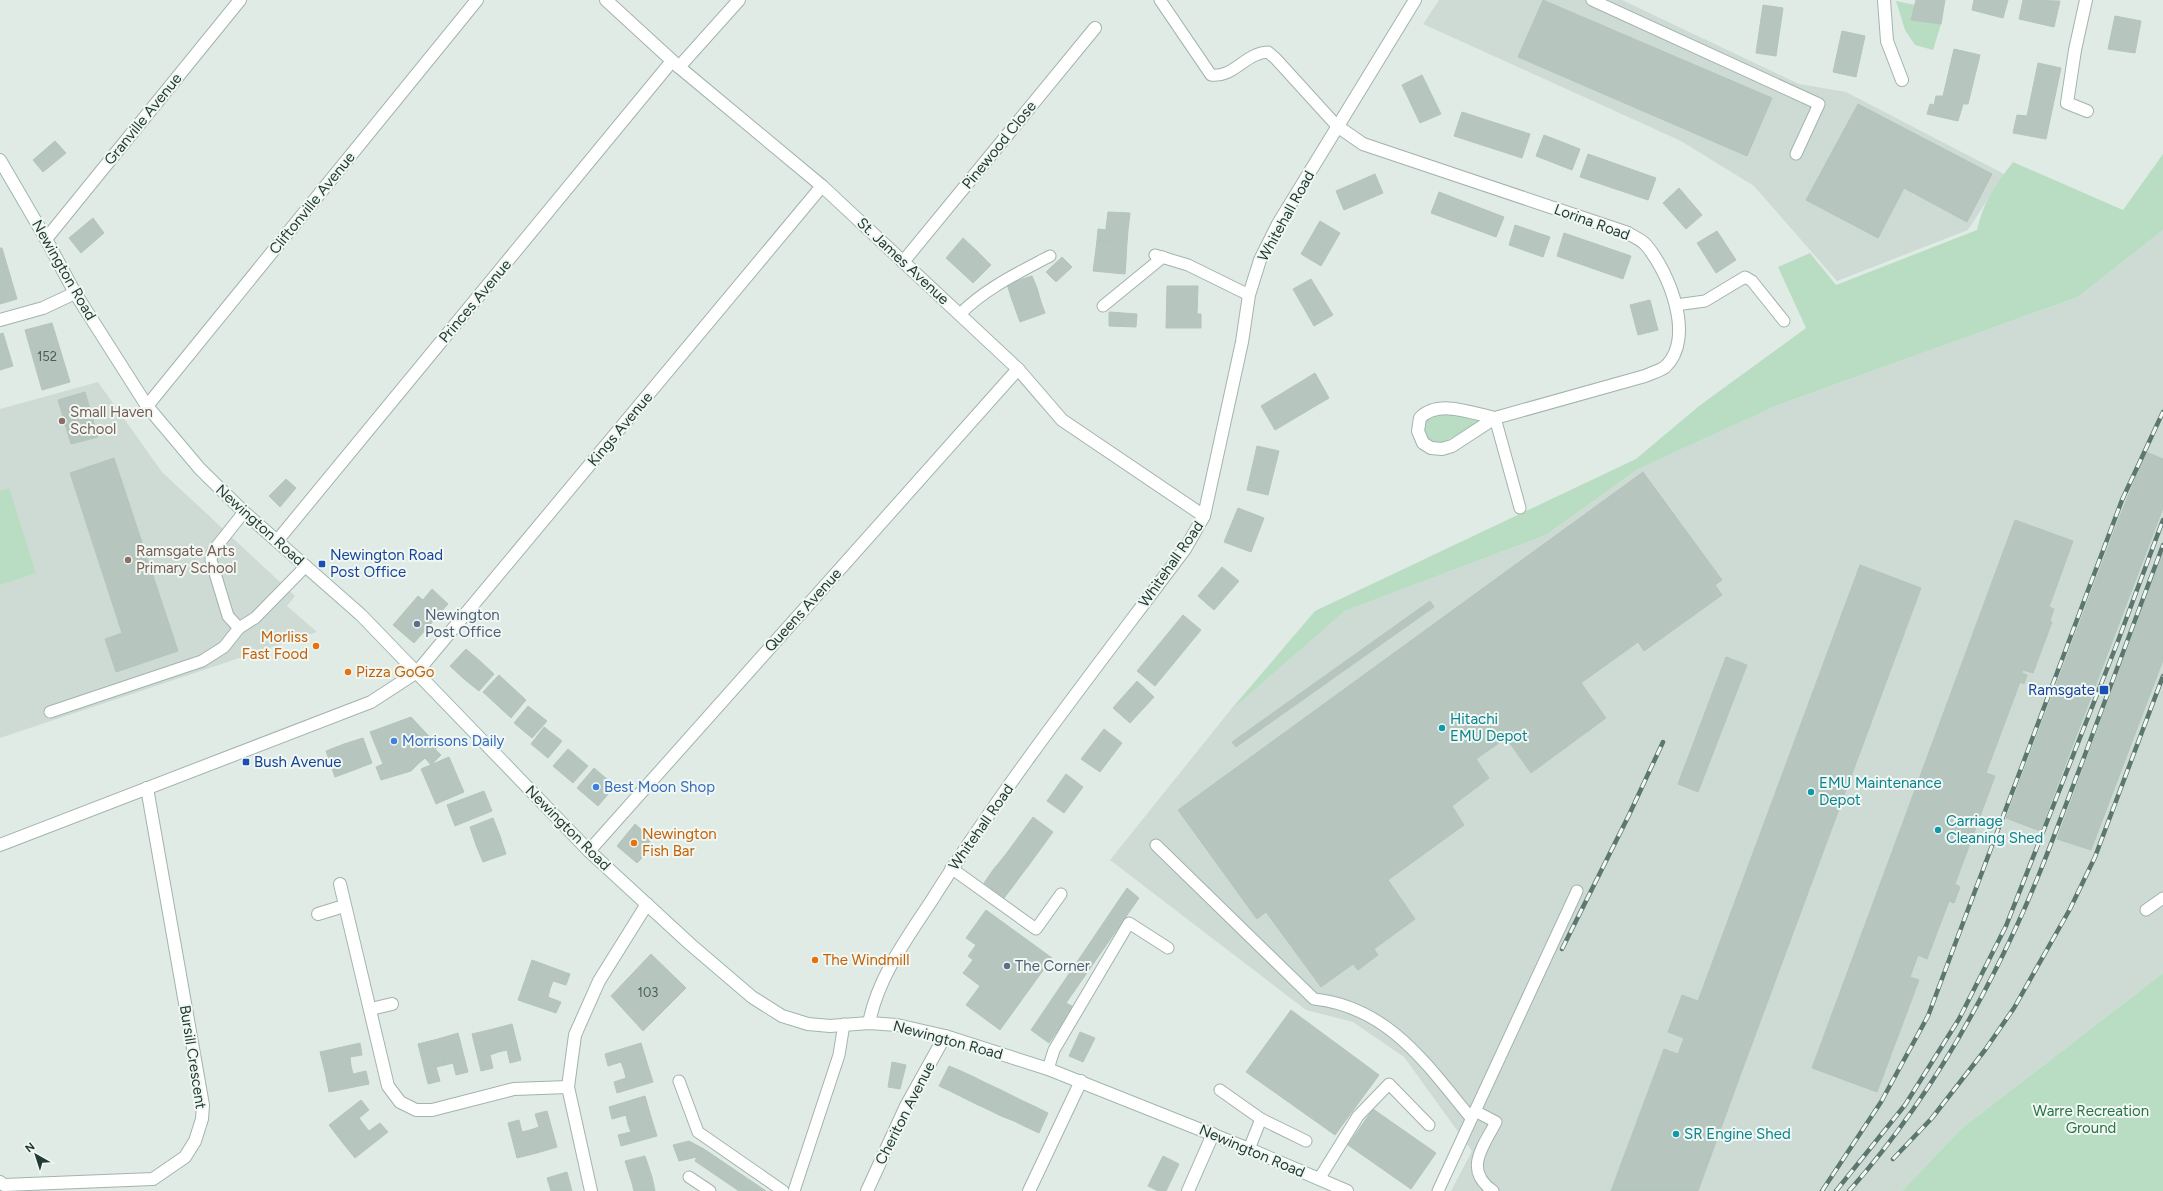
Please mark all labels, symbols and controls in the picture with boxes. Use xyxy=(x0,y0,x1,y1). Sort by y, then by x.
street label: Granville Avenue xyxy=(100,69,186,169)
street label: Pinewood Close xyxy=(958,97,1040,193)
street label: Cliftonville Avenue xyxy=(265,148,359,258)
street label: Whitehall Road xyxy=(1254,167,1318,265)
street label: Lorina Road xyxy=(1552,200,1632,244)
street label: St. James Avenue xyxy=(853,214,953,308)
street label: Newington Road xyxy=(28,217,100,323)
street label: Princes Avenue xyxy=(435,256,515,346)
house number: 152 xyxy=(37,349,57,364)
street label: Kings Avenue xyxy=(584,388,656,470)
place label: Small Haven School xyxy=(70,403,153,438)
marker: Small Haven School xyxy=(57,416,67,426)
street label: Newington Road xyxy=(212,481,308,569)
street label: Whitehall Road xyxy=(1135,517,1207,611)
place label: Ramsgate Arts Primary School xyxy=(136,542,237,577)
place label: Newington Road Post Office xyxy=(330,546,443,581)
marker: Ramsgate Arts Primary School xyxy=(123,555,133,565)
marker: Newington Road Post Office xyxy=(317,559,327,569)
street label: Queens Avenue xyxy=(761,564,845,656)
place label: Newington Post Office xyxy=(425,606,501,641)
marker: Newington Post Office xyxy=(412,619,422,629)
place label: Morliss Fast Food xyxy=(242,628,308,663)
marker: Morliss Fast Food xyxy=(311,641,321,651)
place label: Pizza GoGo xyxy=(356,663,435,681)
marker: Pizza GoGo xyxy=(343,667,353,677)
place label: Ramsgate xyxy=(2028,681,2095,699)
marker: Ramsgate xyxy=(2098,684,2110,696)
place label: Hitachi EMU Depot xyxy=(1450,710,1528,745)
marker: Hitachi EMU Depot xyxy=(1437,723,1447,733)
place label: Morrisons Daily xyxy=(402,732,505,750)
marker: Morrisons Daily xyxy=(389,736,399,746)
place label: Bush Avenue xyxy=(254,753,341,771)
marker: Bush Avenue xyxy=(241,757,251,767)
place label: EMU Maintenance Depot xyxy=(1819,774,1942,809)
place label: Best Moon Shop xyxy=(604,778,715,796)
street label: Whitehall Road xyxy=(945,780,1017,874)
street label: Newington Road xyxy=(522,782,614,874)
marker: Best Moon Shop xyxy=(591,782,601,792)
marker: EMU Maintenance Depot xyxy=(1806,787,1816,797)
place label: Carriage Cleaning Shed xyxy=(1946,812,2043,847)
place label: Newington Fish Bar xyxy=(642,825,717,860)
marker: Carriage Cleaning Shed xyxy=(1933,825,1943,835)
marker: Newington Fish Bar xyxy=(629,838,639,848)
place label: The Windmill xyxy=(823,951,909,969)
marker: The Windmill xyxy=(810,955,820,965)
place label: The Corner xyxy=(1015,957,1090,975)
marker: The Corner xyxy=(1002,961,1012,971)
house number: 103 xyxy=(638,985,658,1000)
street label: Bursill Crescent xyxy=(176,1004,210,1110)
street label: Newington Road xyxy=(891,1017,1005,1063)
street label: Cheriton Avenue xyxy=(871,1059,939,1167)
park label: Warre Recreation Ground xyxy=(2033,1102,2149,1137)
street label: Newington Road xyxy=(1196,1121,1308,1181)
place label: SR Engine Shed xyxy=(1684,1125,1791,1143)
marker: SR Engine Shed xyxy=(1671,1129,1681,1139)
north arrow xyxy=(16,1135,56,1175)
text: N xyxy=(23,1140,37,1155)

